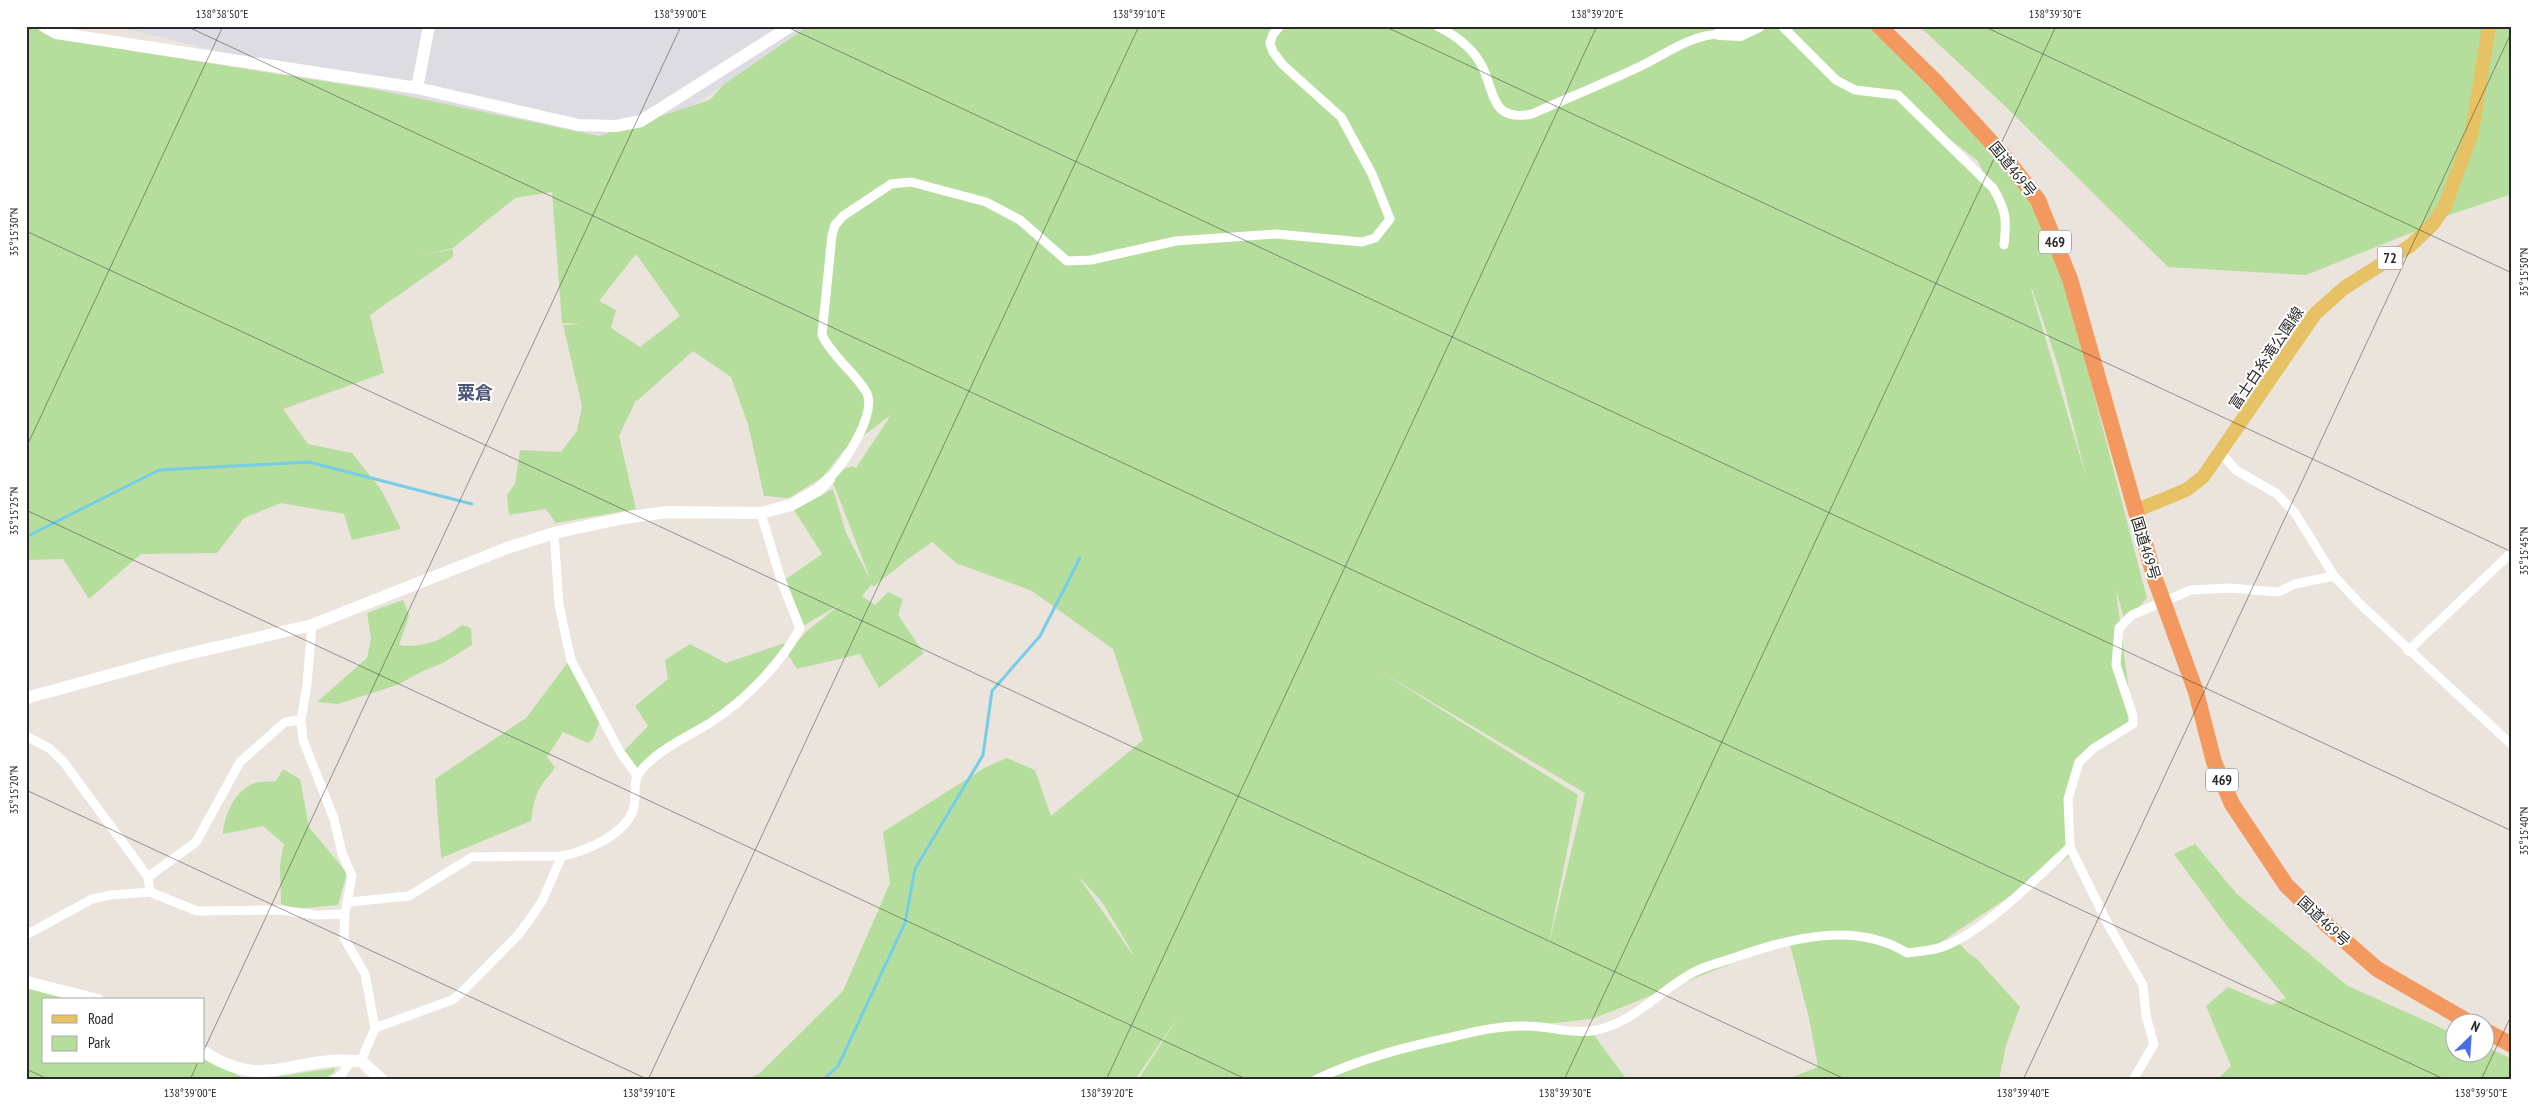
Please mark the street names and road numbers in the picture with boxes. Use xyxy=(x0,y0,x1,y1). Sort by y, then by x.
street label: 国道469号 xyxy=(1985,138,2041,200)
road number: 469 xyxy=(2039,230,2071,253)
road number: 72 xyxy=(2378,247,2402,270)
street label: 富士白糸滝公園線 xyxy=(2225,303,2307,413)
street label: 国道469号 xyxy=(2127,514,2165,582)
road number: 469 xyxy=(2206,768,2238,792)
street label: 国道469号 xyxy=(2294,892,2354,950)

